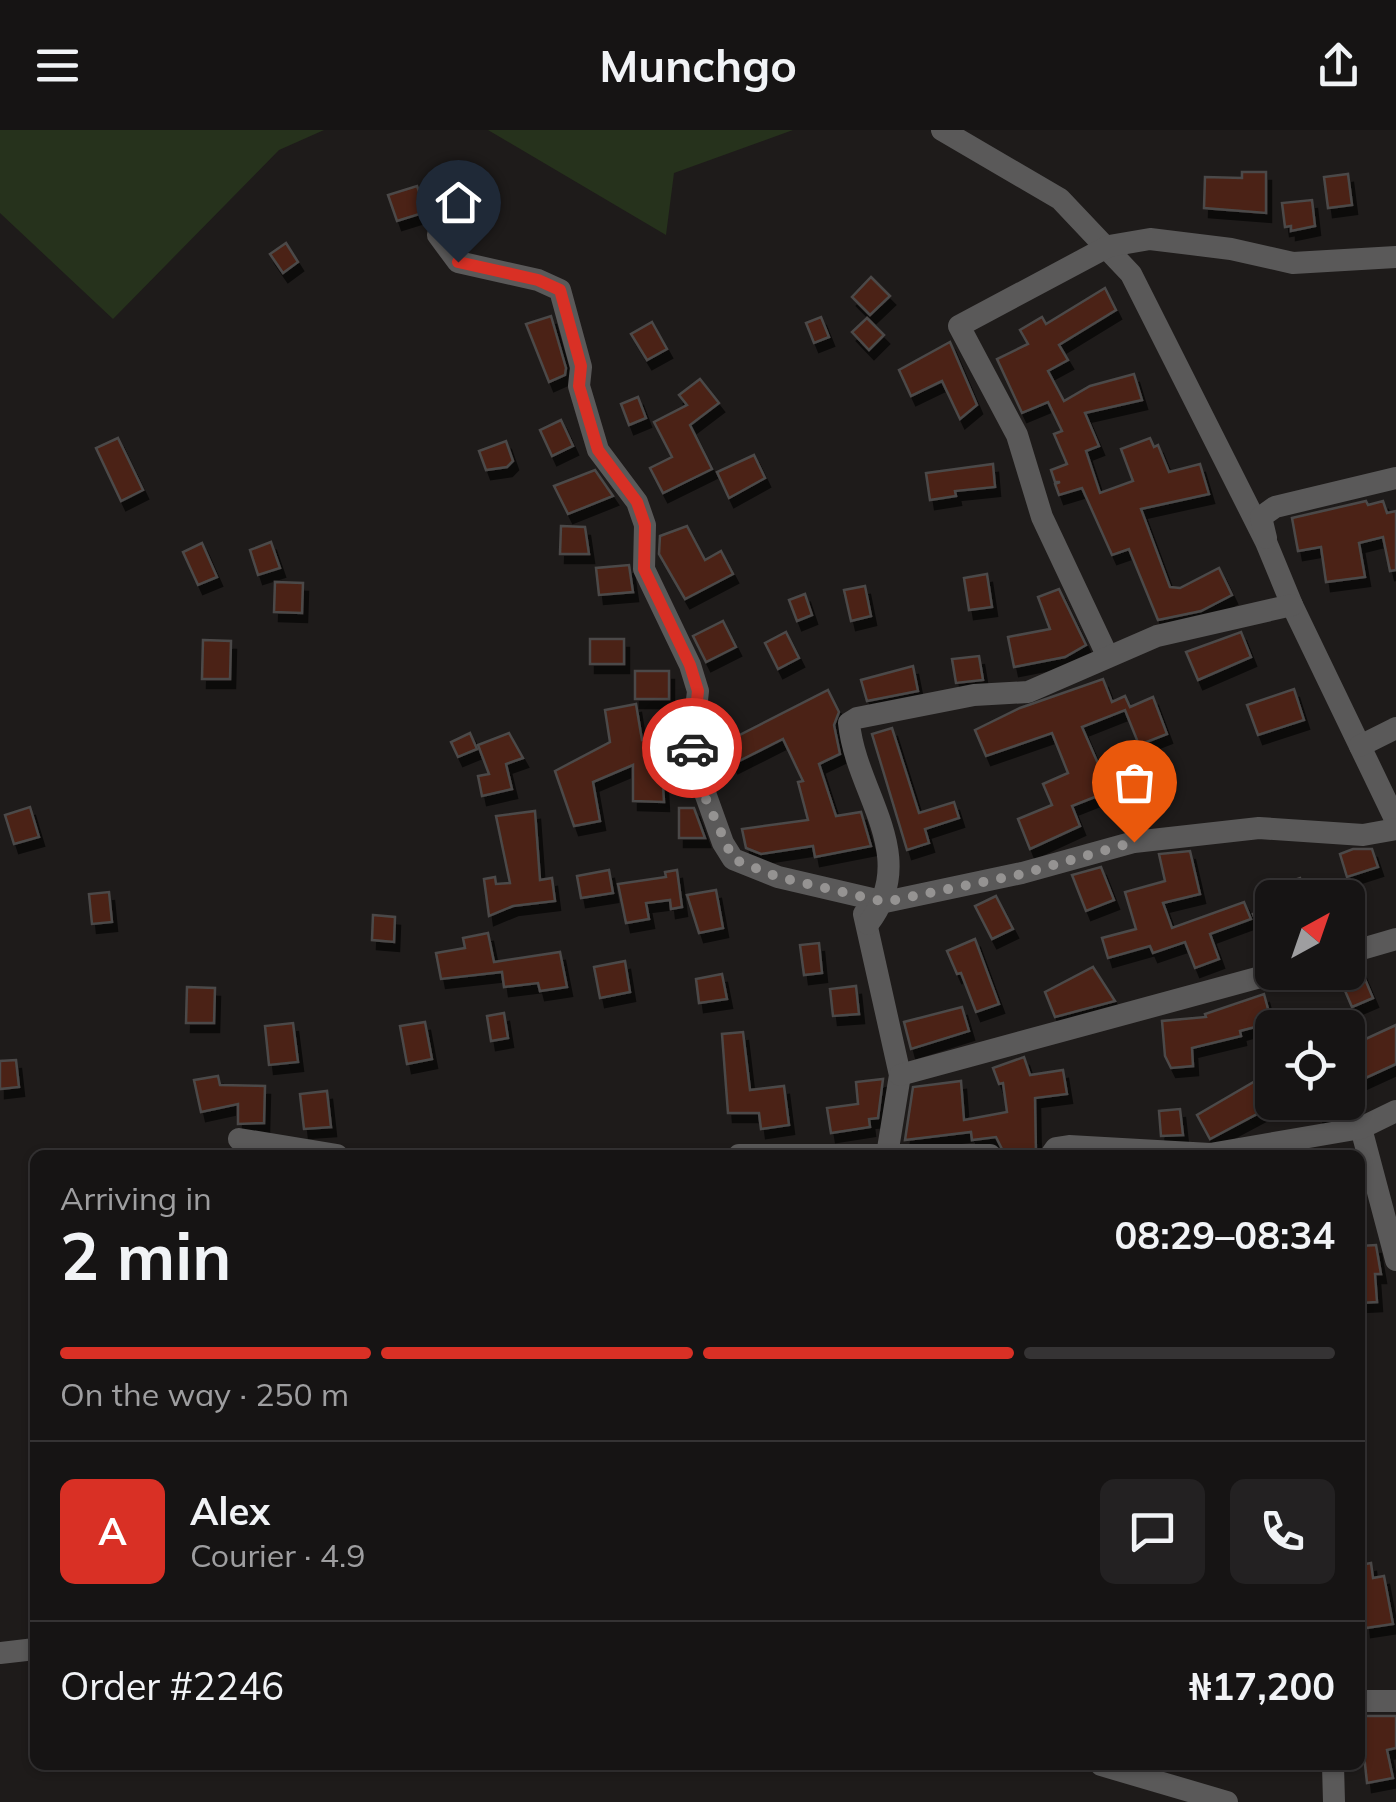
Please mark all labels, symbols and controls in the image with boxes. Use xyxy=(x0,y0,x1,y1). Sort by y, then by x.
text: Munchgo xyxy=(599,37,797,93)
icon: menu xyxy=(30,38,85,93)
icon: share xyxy=(1311,38,1366,93)
pin xyxy=(416,160,501,263)
icon: home xyxy=(431,175,486,230)
courier xyxy=(642,698,742,798)
icon: car xyxy=(665,721,720,776)
pin xyxy=(1092,740,1177,843)
icon: bag xyxy=(1107,755,1162,810)
north arrow xyxy=(1255,880,1365,990)
map controls xyxy=(1255,880,1365,1120)
button: locate xyxy=(1255,1010,1365,1120)
text: Arriving in xyxy=(60,1178,212,1218)
text: 08:29–08:34 xyxy=(1115,1211,1335,1259)
text: 2 min xyxy=(60,1215,231,1296)
text: On the way · 250 m xyxy=(60,1374,349,1414)
button: chat xyxy=(1100,1479,1205,1584)
button: phone xyxy=(1230,1479,1335,1584)
text: Alex xyxy=(190,1487,270,1535)
text: A xyxy=(98,1507,127,1555)
text: Courier · 4.9 xyxy=(190,1535,366,1575)
text: Order #2246 xyxy=(60,1662,284,1710)
text: ₦17,200 xyxy=(1189,1662,1335,1710)

